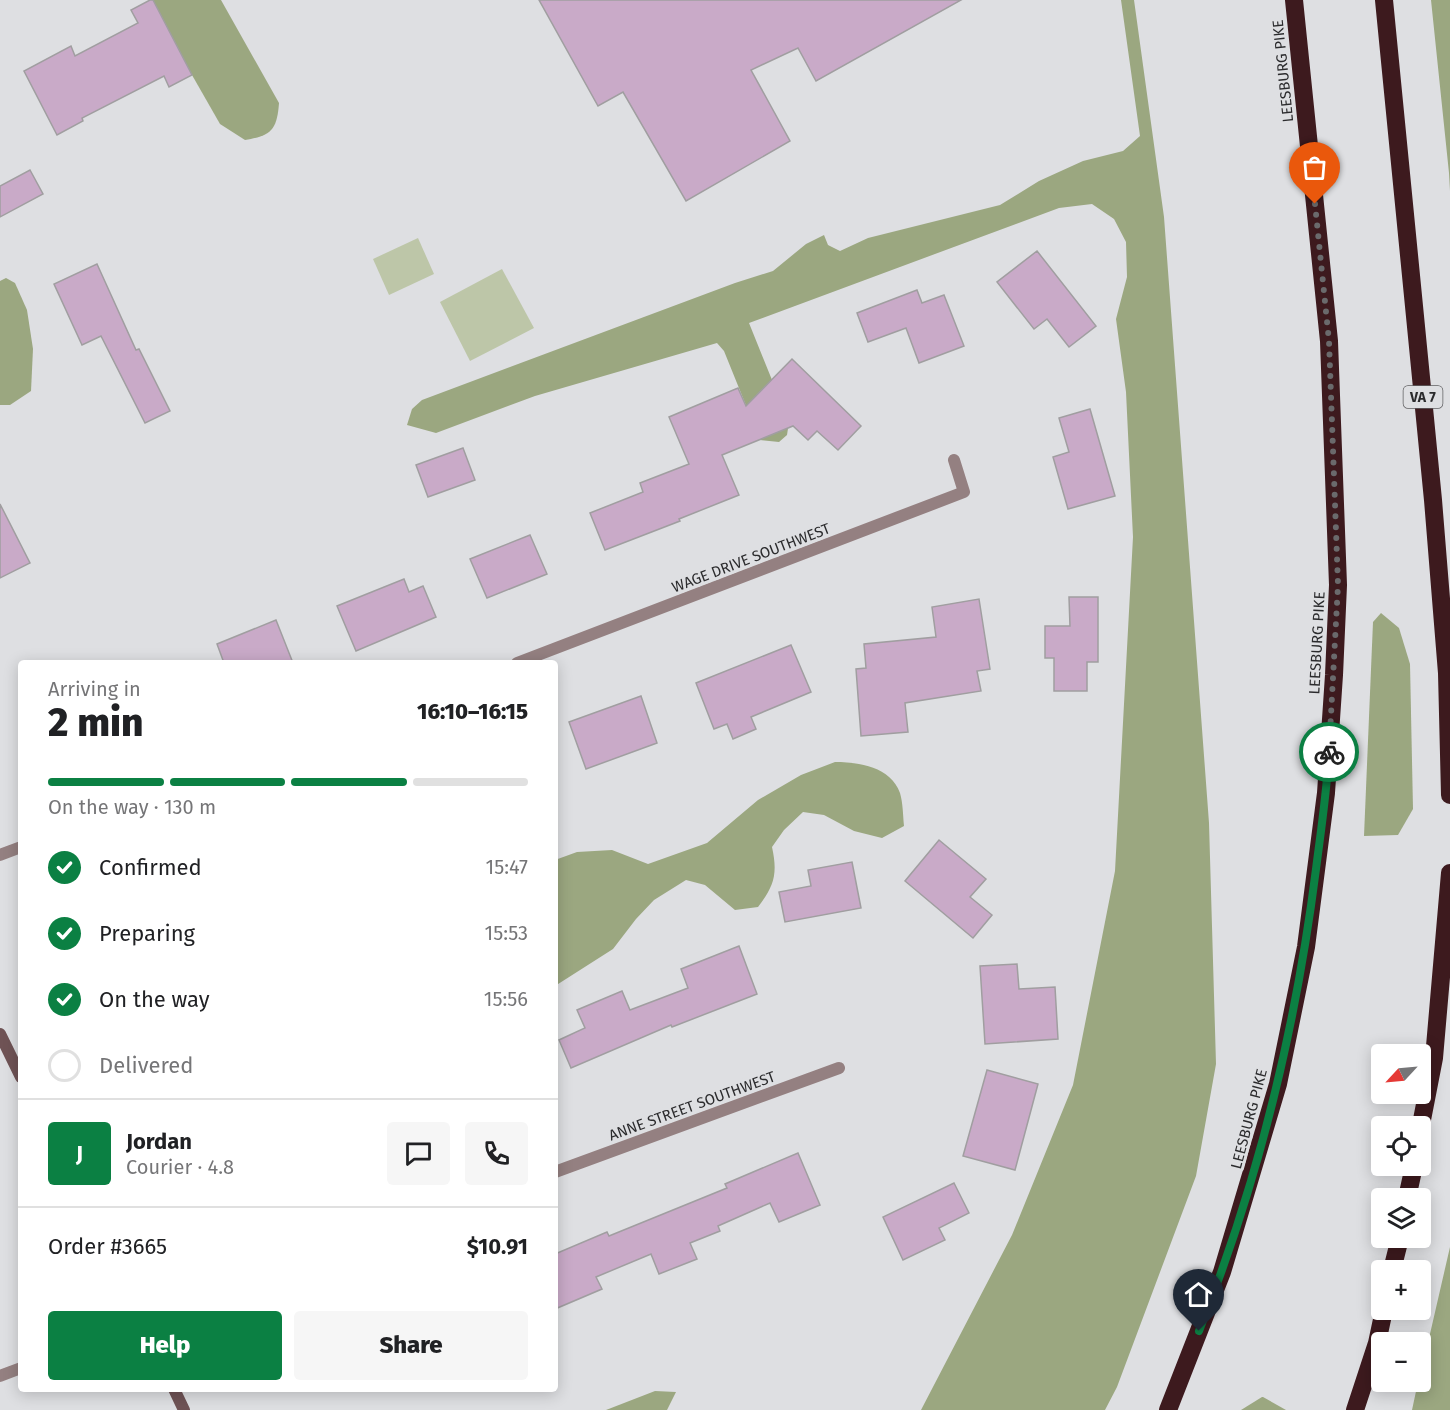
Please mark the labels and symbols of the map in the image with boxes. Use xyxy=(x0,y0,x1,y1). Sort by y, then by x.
street label: LEESBURG PIKE xyxy=(1269,19,1297,123)
pin xyxy=(1289,142,1340,204)
road number: VA 7 xyxy=(1404,386,1442,408)
street label: WAGE DRIVE SOUTHWEST xyxy=(669,519,833,597)
street label: LEESBURG PIKE xyxy=(1305,591,1329,695)
courier xyxy=(1299,722,1359,782)
north arrow xyxy=(1371,1044,1431,1104)
street label: ANNE STREET SOUTHWEST xyxy=(606,1067,778,1145)
street label: LEESBURG PIKE xyxy=(1227,1067,1271,1171)
pin xyxy=(1173,1269,1224,1331)

